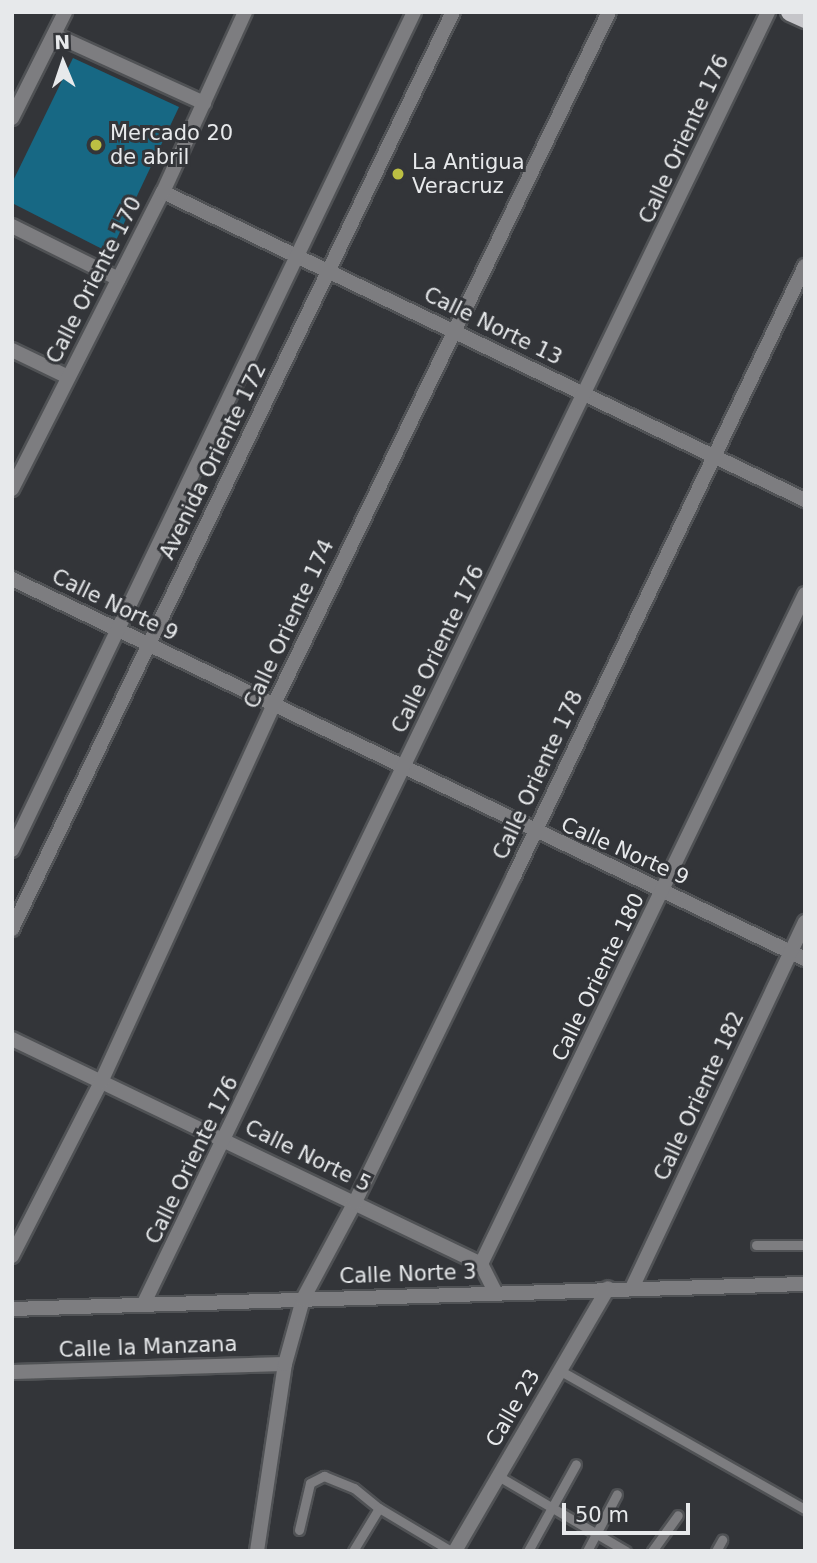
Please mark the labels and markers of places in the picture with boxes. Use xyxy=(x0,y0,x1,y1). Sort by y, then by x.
place label: Mercado 20 de abril xyxy=(110,120,233,170)
marker: Mercado 20 de abril xyxy=(88,137,104,153)
place label: La Antigua Veracruz xyxy=(412,149,524,199)
marker: La Antigua Veracruz xyxy=(390,166,406,182)

